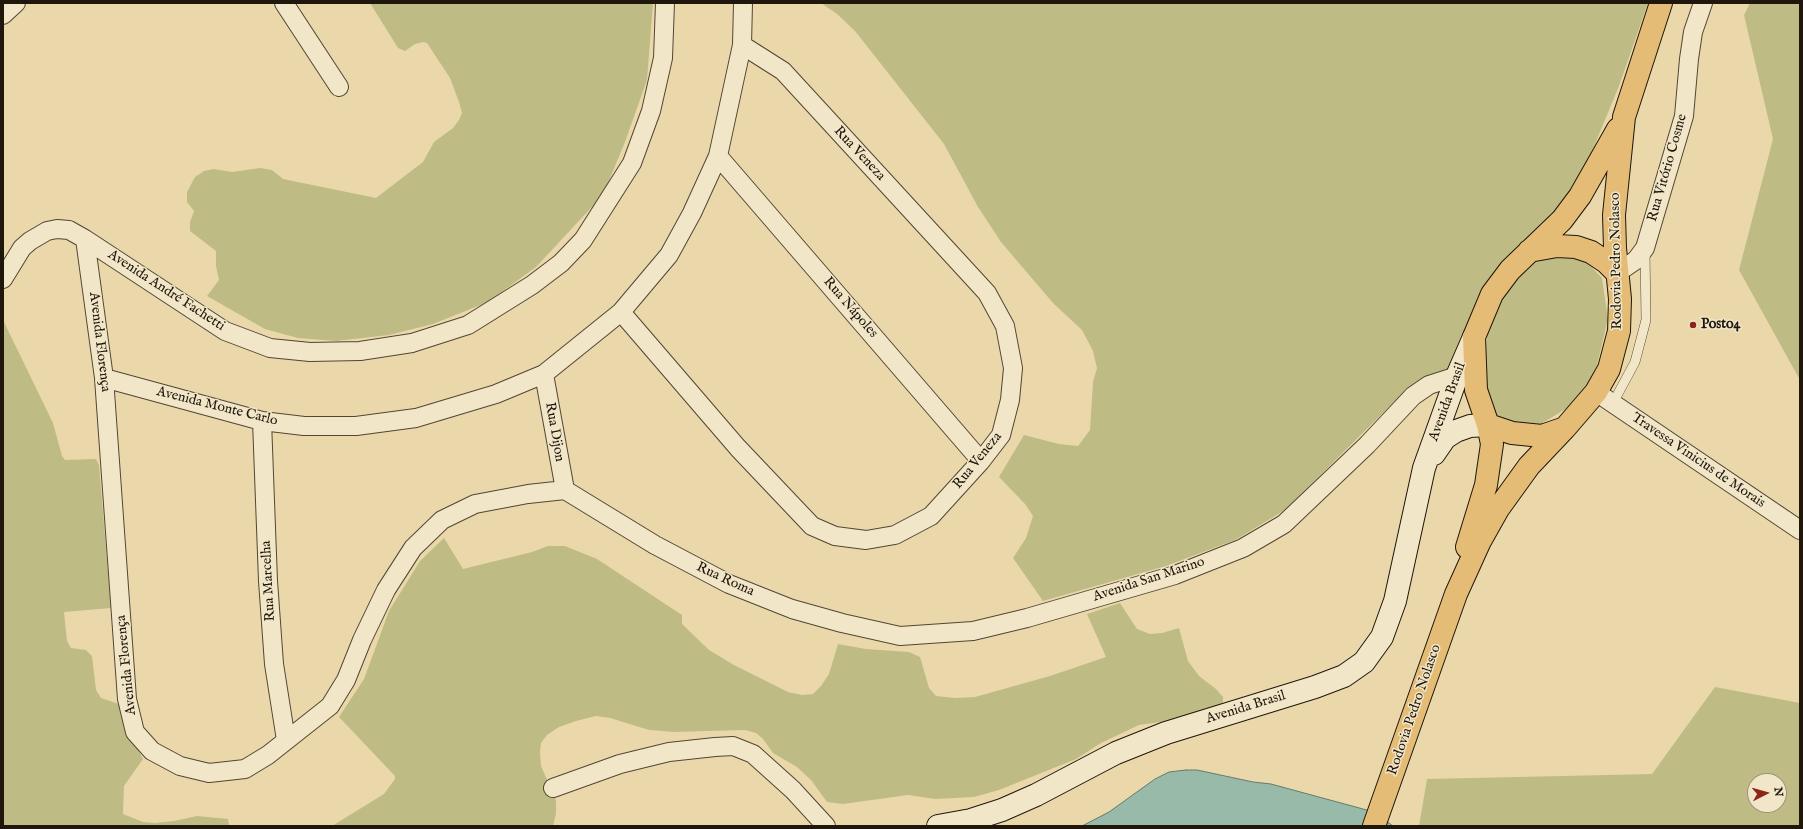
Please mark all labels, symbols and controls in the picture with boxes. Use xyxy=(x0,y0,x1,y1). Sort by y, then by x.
street label: Rua Vitório Cosme xyxy=(1645,112,1691,224)
street label: Rua Veneza xyxy=(830,123,888,185)
street label: Rodovia Pedro Nolasco xyxy=(1607,192,1627,330)
street label: Avenida André Fachetti xyxy=(104,247,228,335)
street label: Rua Nápoles xyxy=(819,274,881,342)
street label: Avenida Florença xyxy=(85,291,113,393)
place label: Posto4 xyxy=(1701,317,1740,333)
marker: Posto4 xyxy=(1688,320,1698,330)
street label: Avenida Brasil xyxy=(1426,360,1470,444)
street label: Avenida Monte Carlo xyxy=(155,384,279,430)
street label: Rua Dijon xyxy=(541,401,567,463)
street label: Travessa Vinicius de Morais xyxy=(1628,410,1768,512)
street label: Rua Veneza xyxy=(950,429,1006,493)
street label: Rua Marcelha xyxy=(258,540,280,622)
street label: Avenida San Marino xyxy=(1091,554,1207,606)
street label: Rua Roma xyxy=(693,559,757,601)
street label: Avenida Florença xyxy=(113,614,141,716)
street label: Rodovia Pedro Nolasco xyxy=(1385,642,1445,778)
street label: Avenida Brasil xyxy=(1204,688,1288,728)
north arrow xyxy=(1747,773,1787,813)
text: N xyxy=(1770,786,1785,797)

